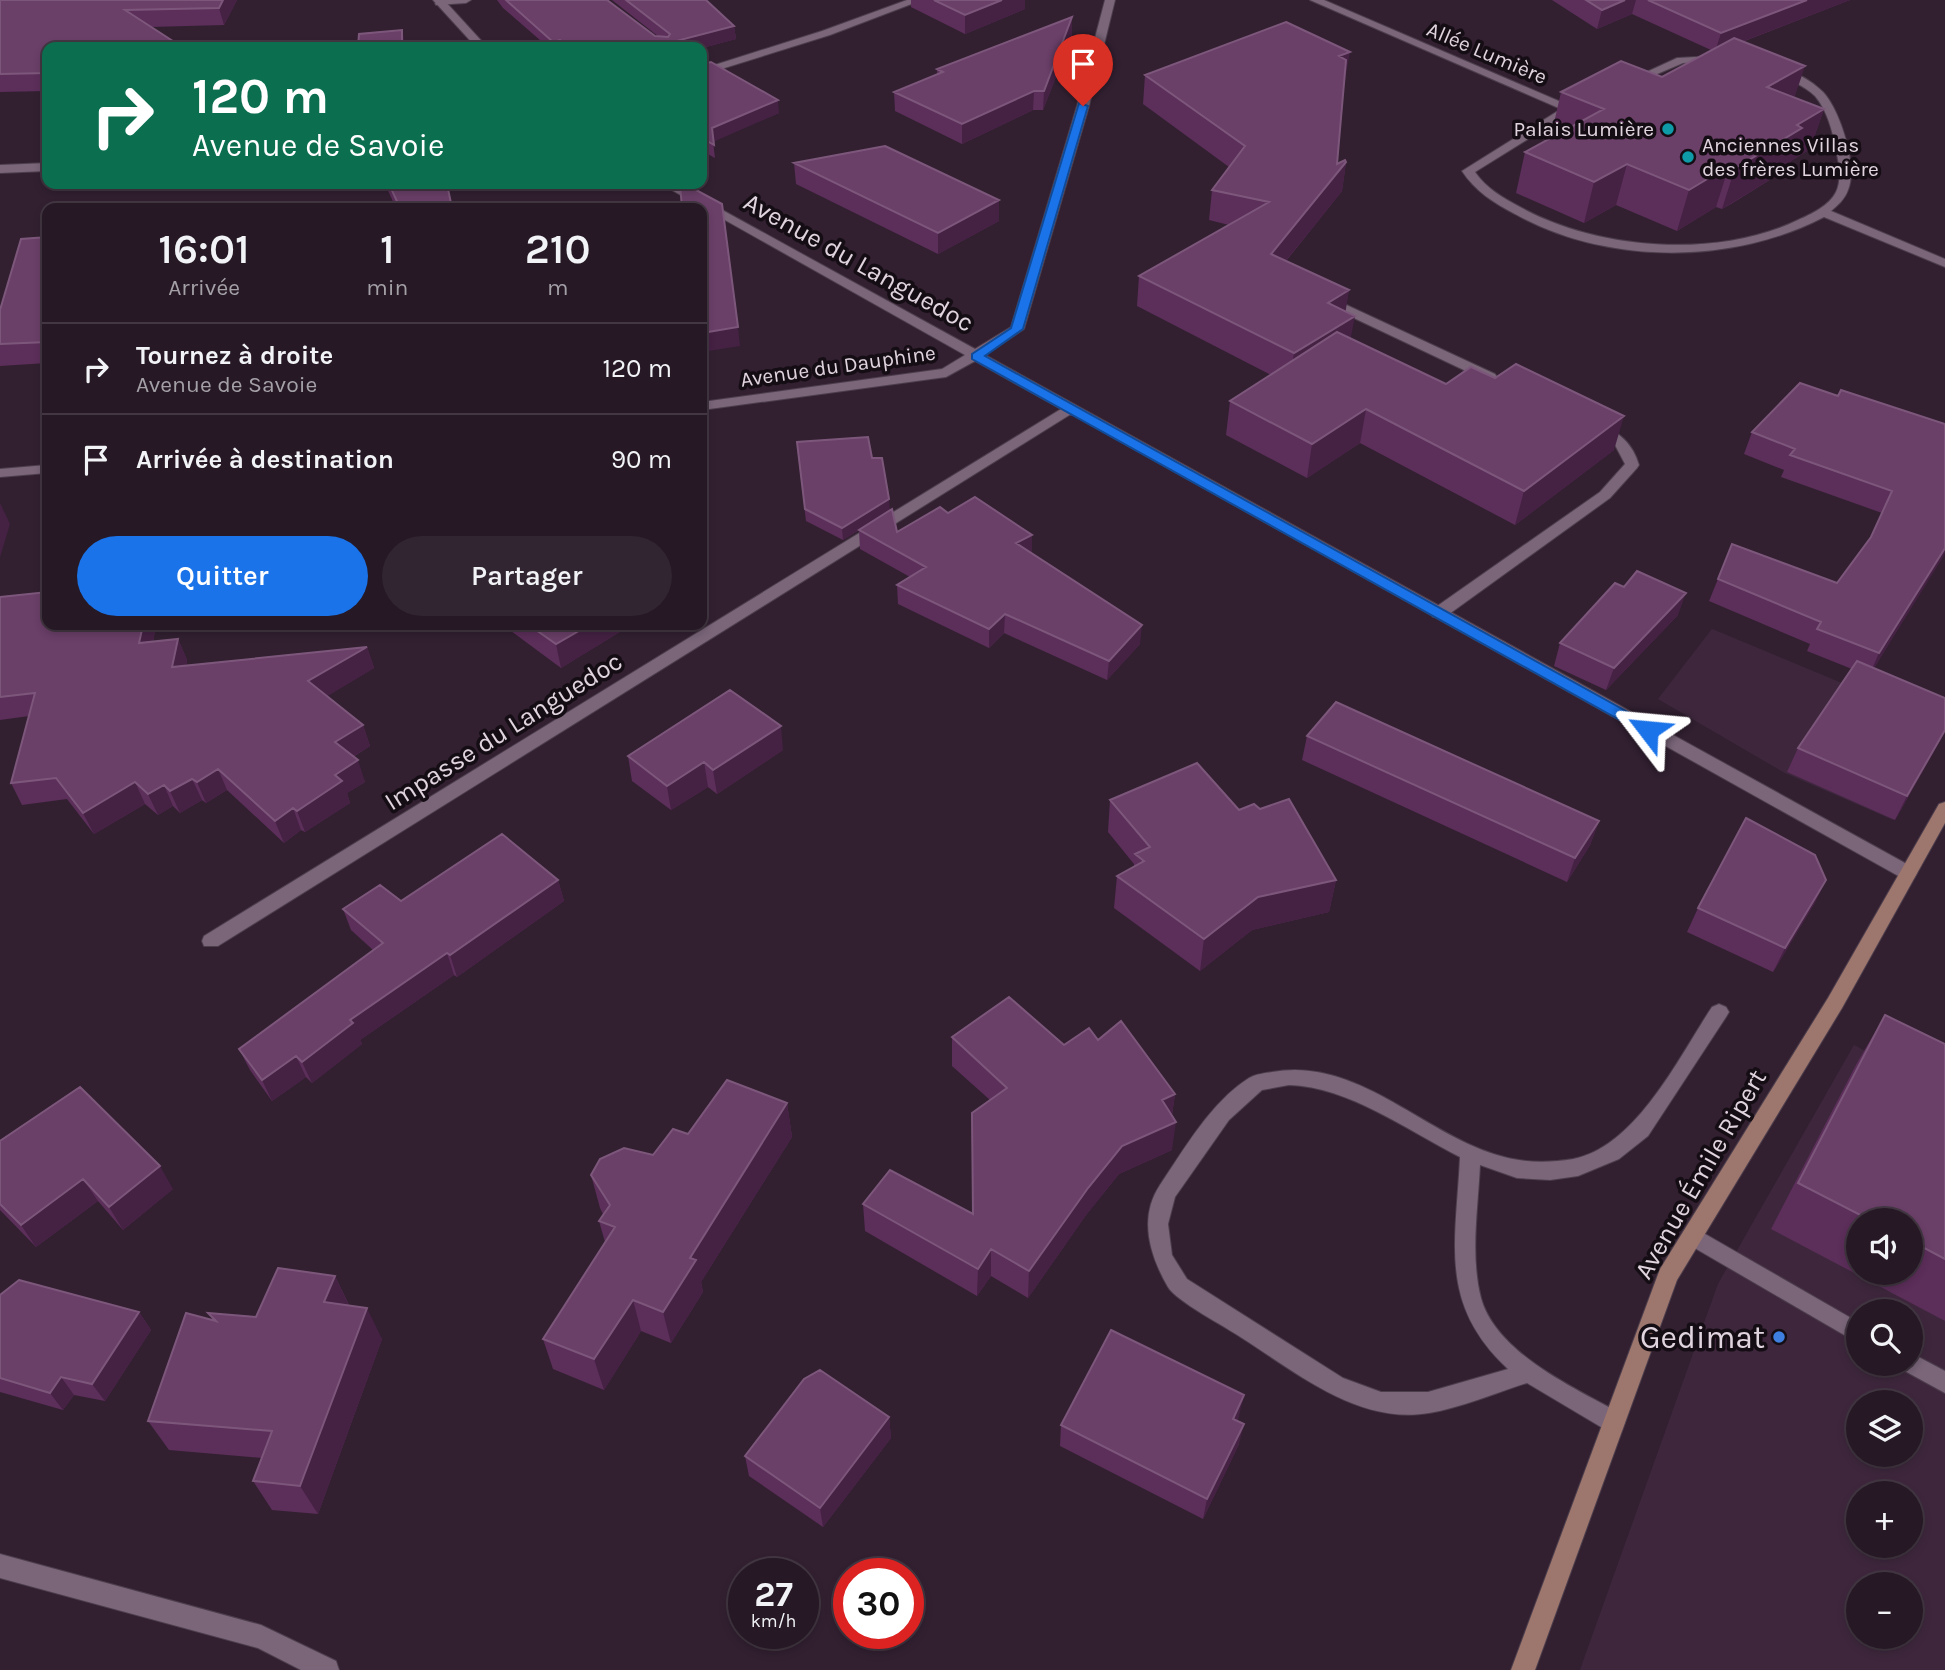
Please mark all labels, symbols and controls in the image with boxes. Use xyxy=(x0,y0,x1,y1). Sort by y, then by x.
street label: Allée Lumière xyxy=(1423,17,1551,89)
pin xyxy=(1053,34,1113,106)
icon: arrive xyxy=(1064,45,1102,83)
text: 120 m xyxy=(192,68,329,125)
icon: right xyxy=(77,70,168,161)
place label: Palais Lumière xyxy=(1514,117,1654,141)
marker: Palais Lumière xyxy=(1660,121,1676,137)
text: Avenue de Savoie xyxy=(192,127,444,164)
place label: Anciennes Villas des frères Lumière xyxy=(1702,133,1879,181)
marker: Anciennes Villas des frères Lumière xyxy=(1680,149,1696,165)
street label: Avenue du Languedoc xyxy=(738,186,979,339)
text: 16:01 xyxy=(158,224,250,274)
text: 1 xyxy=(380,224,395,274)
text: 210 xyxy=(525,224,591,274)
text: Arrivée xyxy=(168,274,240,301)
text: min xyxy=(366,274,408,301)
text: m xyxy=(547,274,568,301)
text: Tournez à droite xyxy=(136,340,333,371)
street label: Avenue du Dauphine xyxy=(739,340,937,392)
icon: right xyxy=(77,350,115,388)
text: 120 m xyxy=(602,353,672,384)
text: Avenue de Savoie xyxy=(136,371,317,398)
icon: arrive xyxy=(77,441,115,479)
text: Arrivée à destination xyxy=(136,444,394,475)
text: 90 m xyxy=(611,444,672,475)
button: Quitter xyxy=(77,536,368,616)
button: Partager xyxy=(382,536,672,616)
street label: Impasse du Languedoc xyxy=(379,646,628,817)
position arrow xyxy=(1611,693,1685,767)
street label: Avenue Émile Ripert xyxy=(1627,1063,1773,1284)
map controls xyxy=(1846,1208,1923,1649)
button: sound xyxy=(1846,1208,1923,1285)
button: search xyxy=(1846,1299,1923,1376)
place label: Gedimat xyxy=(1640,1319,1765,1356)
marker: Gedimat xyxy=(1771,1329,1787,1345)
button: layers xyxy=(1846,1390,1923,1467)
button: + xyxy=(1846,1481,1923,1558)
speed limit sign: 30 xyxy=(833,1558,924,1649)
button: − xyxy=(1846,1572,1923,1649)
text: 27 xyxy=(754,1574,793,1615)
text: km/h xyxy=(751,1610,796,1632)

